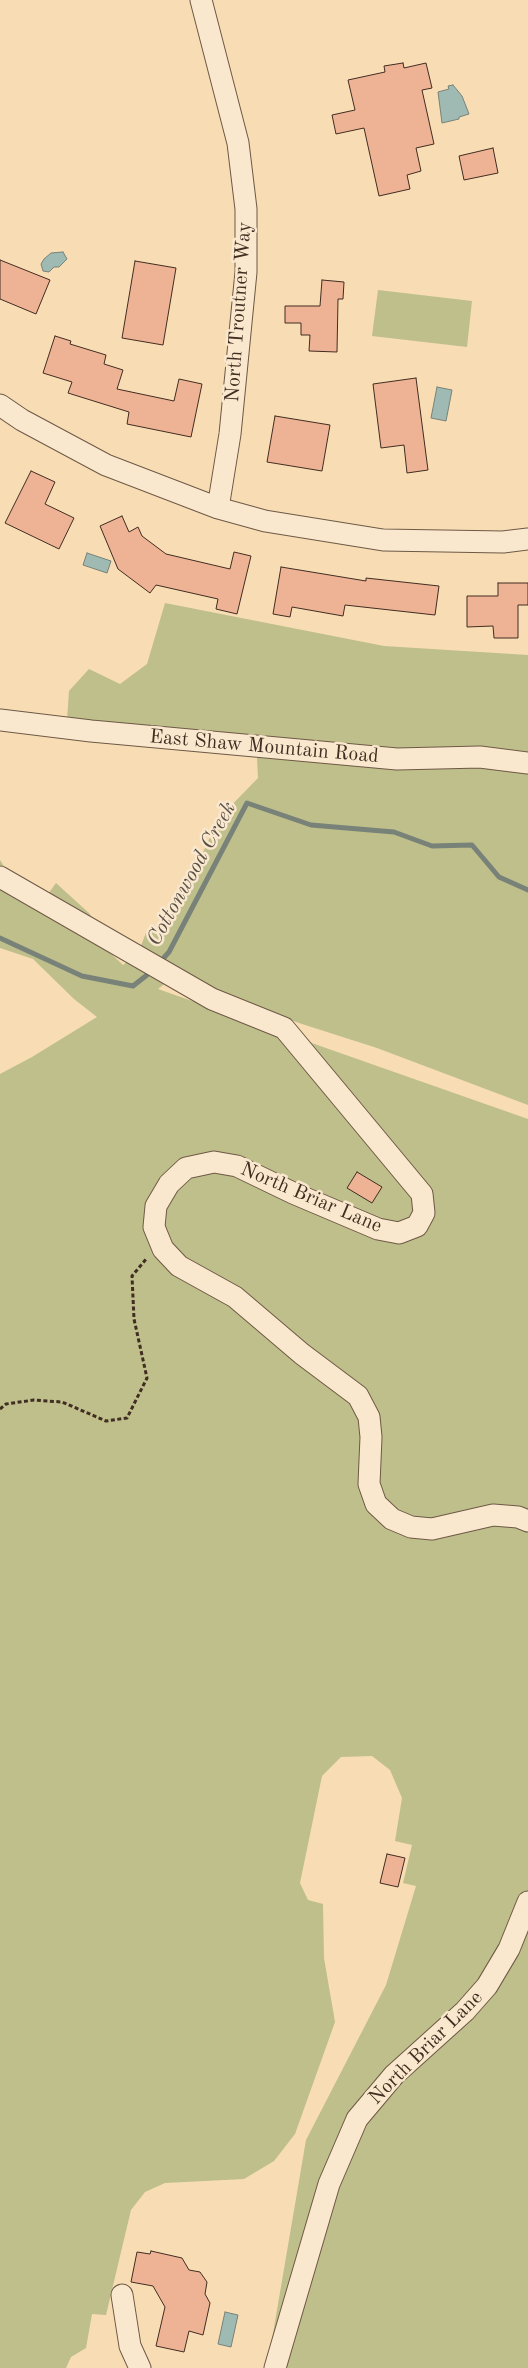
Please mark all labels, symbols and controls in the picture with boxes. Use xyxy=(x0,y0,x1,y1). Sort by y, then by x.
street label: North Troutner Way xyxy=(221,221,257,403)
street label: East Shaw Mountain Road xyxy=(148,725,380,769)
water label: Cottonwood Creek xyxy=(142,797,242,951)
street label: North Briar Lane xyxy=(237,1157,385,1239)
street label: North Briar Lane xyxy=(364,1986,488,2110)

